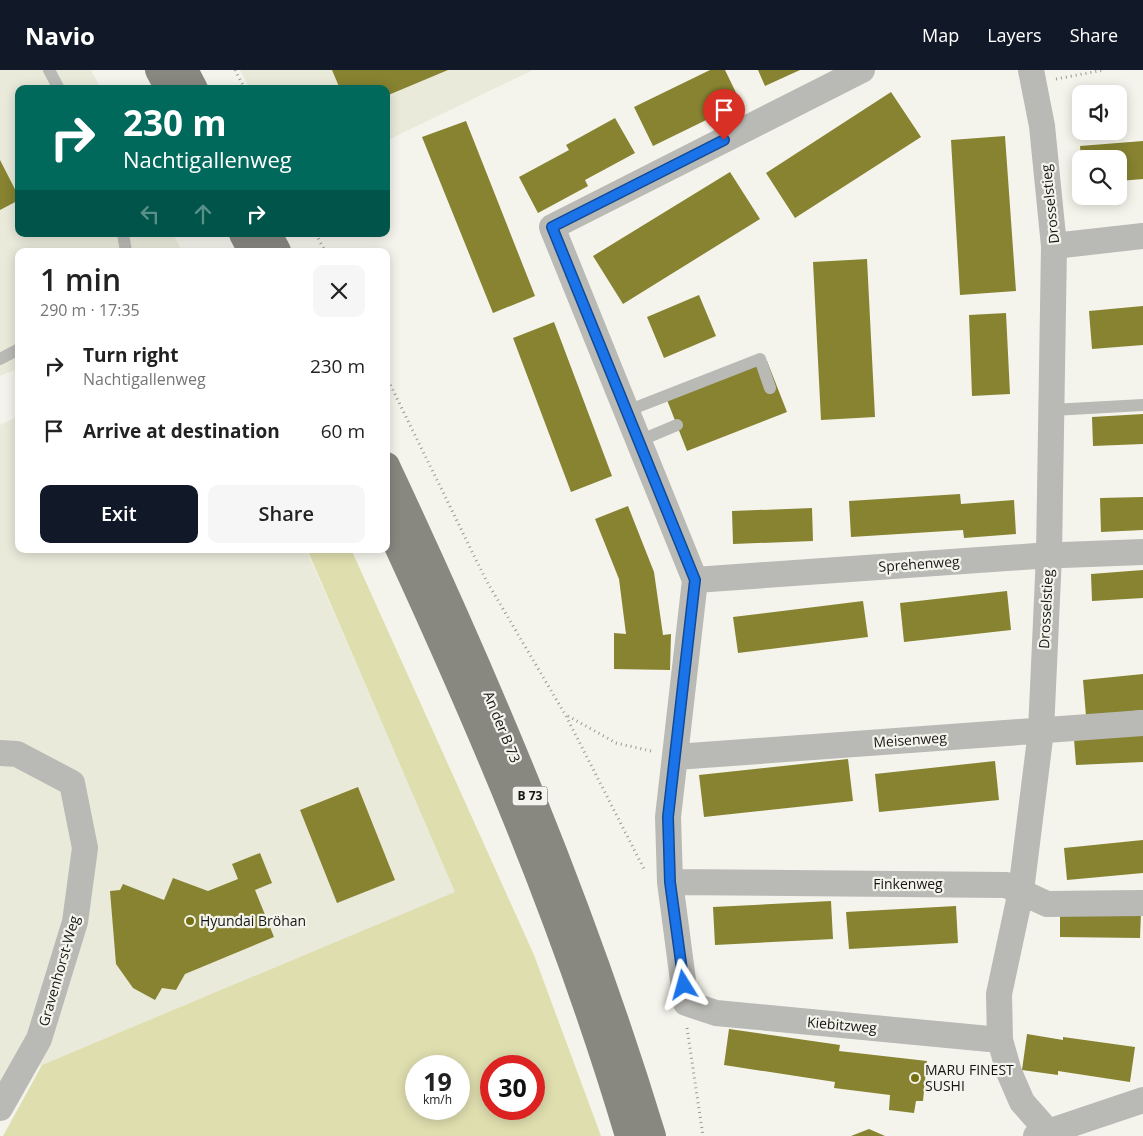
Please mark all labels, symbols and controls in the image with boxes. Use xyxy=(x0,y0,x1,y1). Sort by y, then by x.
text: Navio xyxy=(25,19,95,52)
text: Map xyxy=(922,23,959,47)
text: Layers xyxy=(987,23,1042,47)
text: Share xyxy=(1070,23,1118,47)
map controls xyxy=(1072,85,1127,205)
button: sound xyxy=(1072,85,1127,140)
pin xyxy=(703,89,745,140)
icon: arrive xyxy=(710,96,738,124)
text: 230 m xyxy=(123,99,227,146)
icon: right xyxy=(40,105,105,170)
text: Nachtigallenweg xyxy=(123,144,292,174)
button: search xyxy=(1072,150,1127,205)
street label: Drosselstieg xyxy=(1036,163,1063,245)
icon: left xyxy=(136,200,164,228)
icon: ahead xyxy=(189,200,217,228)
icon: right xyxy=(242,200,270,228)
text: 1 min xyxy=(40,259,121,300)
button: close xyxy=(313,265,365,317)
text: 290 m · 17:35 xyxy=(40,299,140,321)
text: Turn right xyxy=(83,342,178,368)
icon: right xyxy=(40,352,68,380)
text: 230 m xyxy=(310,353,365,379)
text: Nachtigallenweg xyxy=(83,368,206,390)
icon: arrive xyxy=(40,417,68,445)
text: Arrive at destination xyxy=(83,418,280,444)
text: 60 m xyxy=(321,418,365,444)
button: Exit xyxy=(40,485,198,543)
button: Share xyxy=(208,485,365,543)
street label: Sprehenweg xyxy=(878,551,961,576)
street label: Drosselstieg xyxy=(1034,568,1057,649)
street label: An der B 73 xyxy=(480,688,525,765)
street label: Meisenweg xyxy=(873,727,948,752)
road number: B 73 xyxy=(512,786,548,806)
street label: Finkenweg xyxy=(873,874,943,893)
place label: Hyundai Bröhan xyxy=(200,911,306,930)
street label: Gravenhorst-Weg xyxy=(34,913,84,1028)
marker: Hyundai Bröhan xyxy=(184,915,196,927)
position arrow xyxy=(657,958,709,1010)
street label: Kiebitzweg xyxy=(806,1012,878,1037)
speed limit sign: 30 xyxy=(480,1055,545,1120)
place label: MARU FINEST SUSHI xyxy=(925,1060,1014,1095)
text: 19 xyxy=(423,1064,452,1098)
marker: MARU FINEST SUSHI xyxy=(909,1072,921,1084)
text: km/h xyxy=(423,1091,452,1108)

